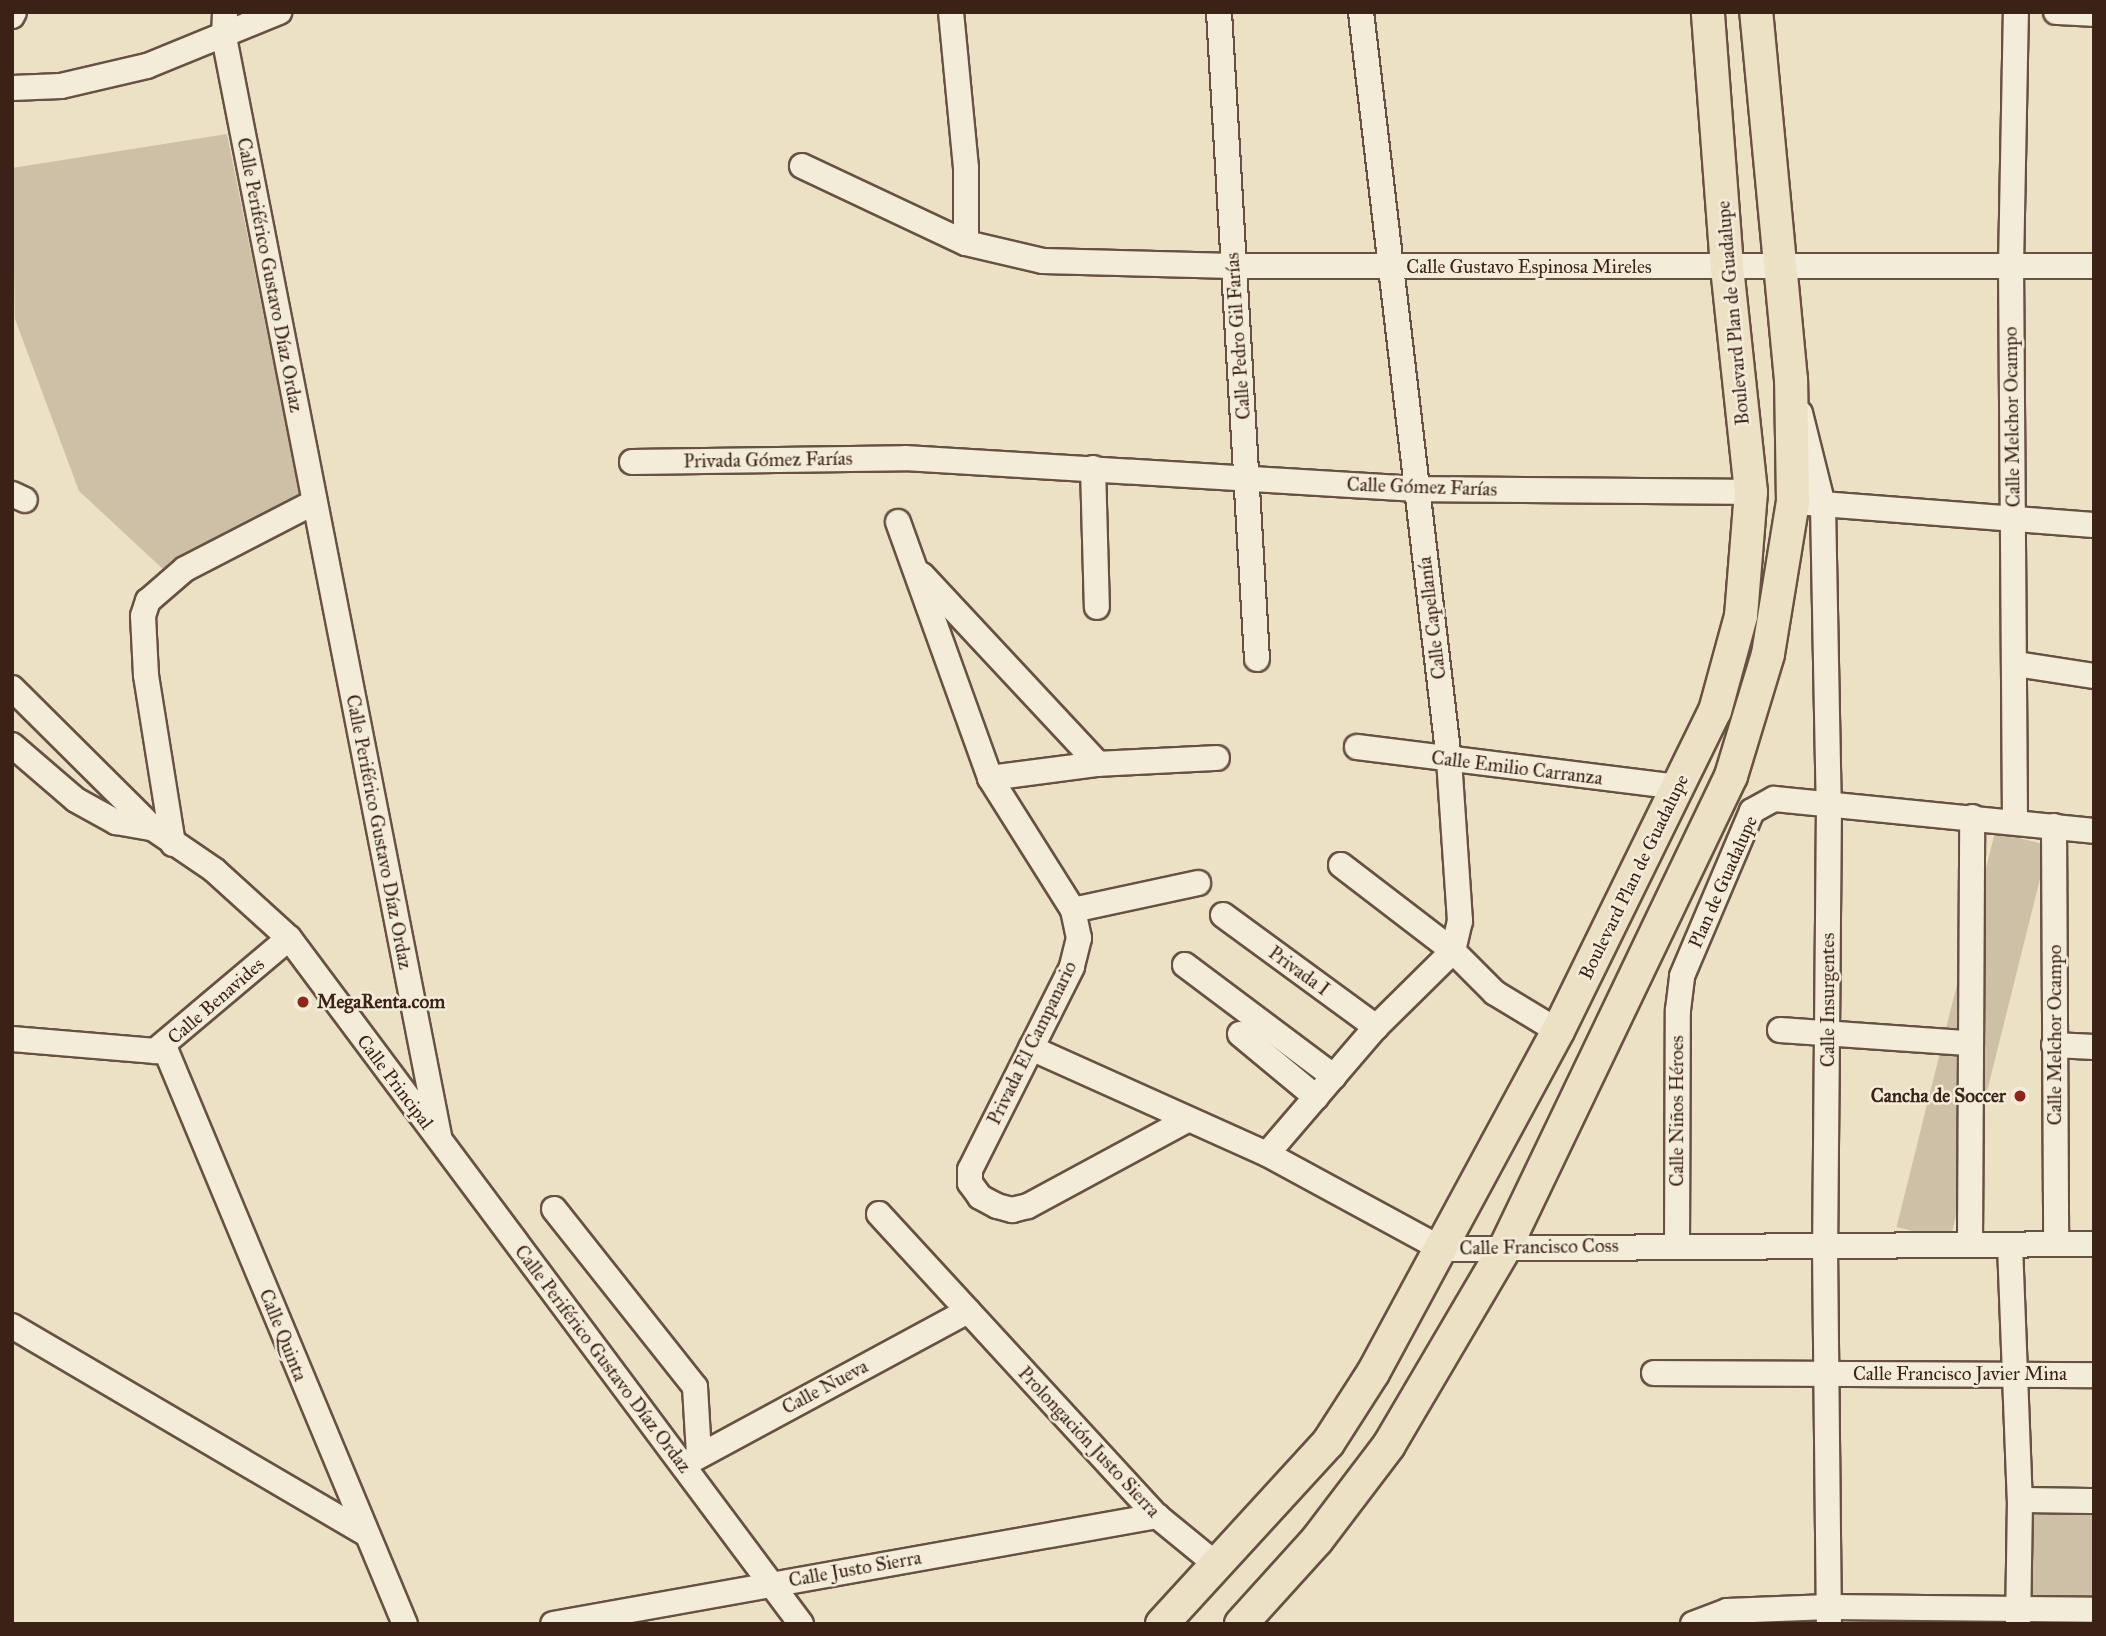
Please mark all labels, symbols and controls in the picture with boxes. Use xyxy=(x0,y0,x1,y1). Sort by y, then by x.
street label: Calle Periférico Gustavo Díaz Ordaz xyxy=(232,136,308,414)
street label: Boulevard Plan de Guadalupe xyxy=(1712,200,1754,426)
street label: Calle Pedro Gil Farías xyxy=(1221,252,1255,420)
street label: Calle Gustavo Espinosa Mireles xyxy=(1406,256,1652,278)
street label: Calle Melchor Ocampo xyxy=(1999,326,2025,508)
street label: Privada Gómez Farías xyxy=(683,447,853,473)
street label: Calle Gómez Farías xyxy=(1346,473,1498,501)
street label: Calle Capellanía xyxy=(1413,555,1451,681)
street label: Calle Periférico Gustavo Díaz Ordaz xyxy=(341,693,417,971)
street label: Calle Emilio Carranza xyxy=(1430,746,1604,790)
street label: Boulevard Plan de Guadalupe xyxy=(1574,771,1694,983)
street label: Plan de Guadalupe xyxy=(1684,812,1762,952)
street label: Calle Insurgentes xyxy=(1817,933,1839,1067)
street label: Privada I xyxy=(1264,941,1334,1001)
street label: Calle Melchor Ocampo xyxy=(2044,945,2066,1125)
street label: Calle Benavides xyxy=(163,953,269,1049)
street label: Privada El Campanario xyxy=(982,957,1082,1129)
place label: MegaRenta.com xyxy=(317,991,445,1013)
marker: MegaRenta.com xyxy=(295,994,311,1010)
street label: Calle Principal xyxy=(352,1030,438,1134)
street label: Calle Niños Héroes xyxy=(1666,1035,1688,1187)
place label: Cancha de Soccer xyxy=(1871,1085,2006,1107)
marker: Cancha de Soccer xyxy=(2012,1088,2028,1104)
street label: Calle Francisco Coss xyxy=(1459,1234,1619,1260)
street label: Calle Periférico Gustavo Díaz Ordaz xyxy=(510,1241,696,1477)
street label: Calle Quinta xyxy=(254,1286,312,1384)
street label: Calle Nueva xyxy=(778,1355,872,1419)
street label: Prolongación Justo Sierra xyxy=(1013,1362,1165,1522)
street label: Calle Francisco Javier Mina xyxy=(1853,1363,2067,1385)
street label: Calle Justo Sierra xyxy=(787,1546,923,1592)

